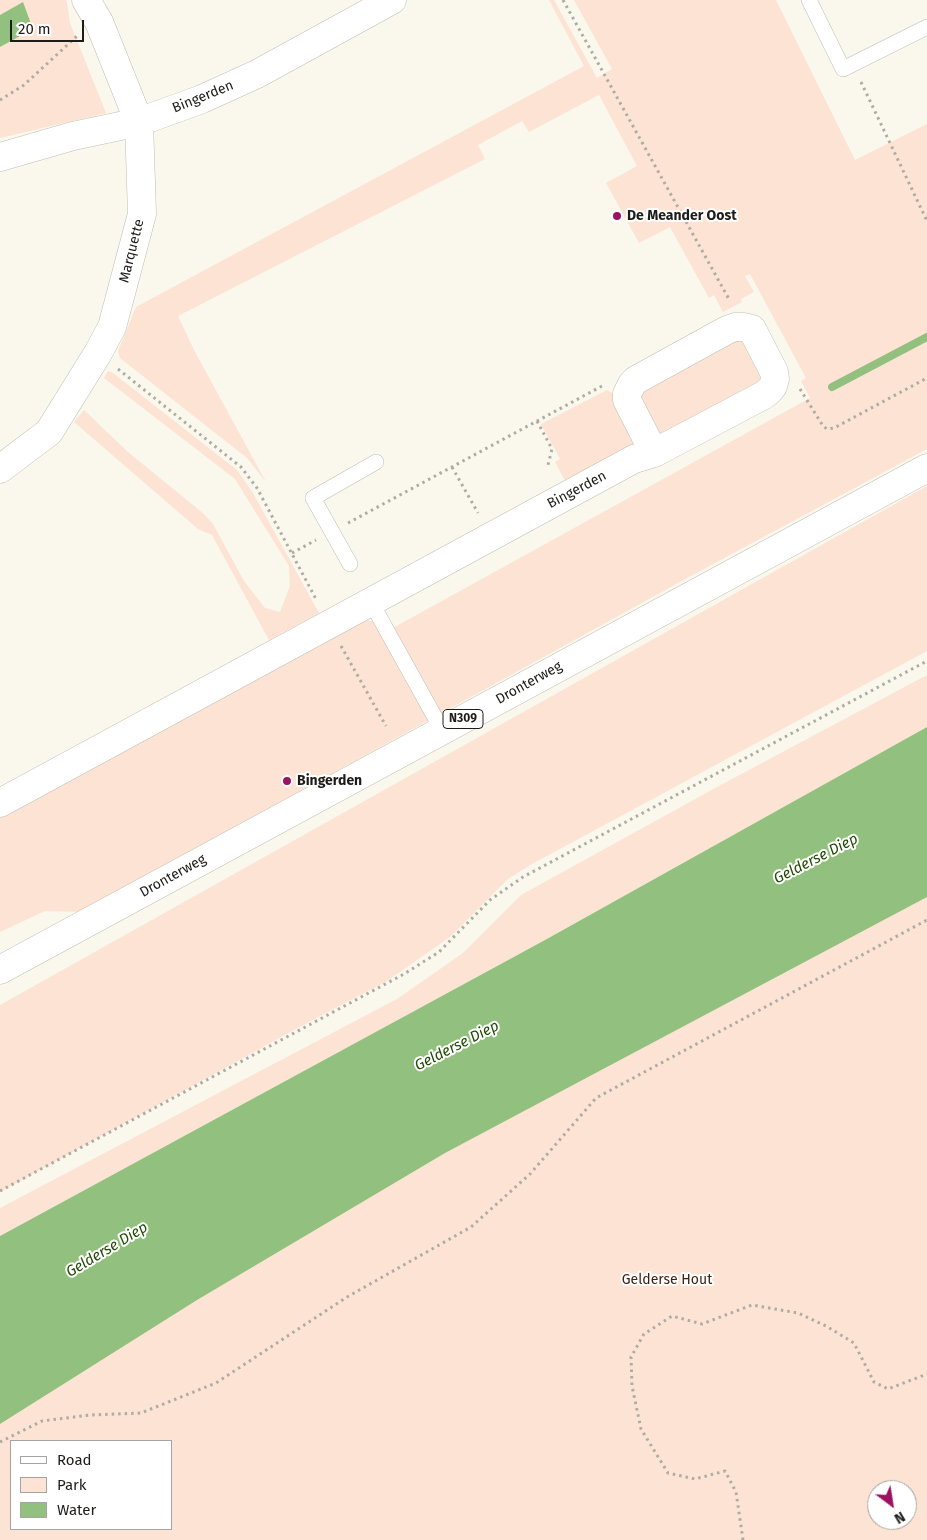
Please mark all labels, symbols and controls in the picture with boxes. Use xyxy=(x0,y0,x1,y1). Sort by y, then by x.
scale bar xyxy=(12,10,86,42)
text: 20 m xyxy=(18,20,51,38)
street label: Bingerden xyxy=(170,77,236,117)
place label: De Meander Oost xyxy=(627,208,737,224)
marker: De Meander Oost xyxy=(611,210,623,222)
street label: Marquette xyxy=(116,217,148,285)
street label: Bingerden xyxy=(545,467,609,513)
street label: Dronterweg xyxy=(493,658,565,708)
road number: N309 xyxy=(443,710,483,729)
place label: Bingerden xyxy=(297,773,362,789)
marker: Bingerden xyxy=(281,775,293,787)
water label: Gelderse Diep xyxy=(771,830,861,888)
street label: Dronterweg xyxy=(137,851,209,901)
water label: Gelderse Diep xyxy=(412,1017,502,1075)
water label: Gelderse Diep xyxy=(63,1219,151,1281)
park label: Gelderse Hout xyxy=(622,1272,712,1288)
legend xyxy=(10,1440,172,1530)
text: Road xyxy=(57,1451,92,1469)
text: Park xyxy=(57,1476,87,1494)
north arrow xyxy=(867,1480,917,1530)
text: Water xyxy=(57,1501,96,1519)
text: N xyxy=(891,1508,908,1527)

